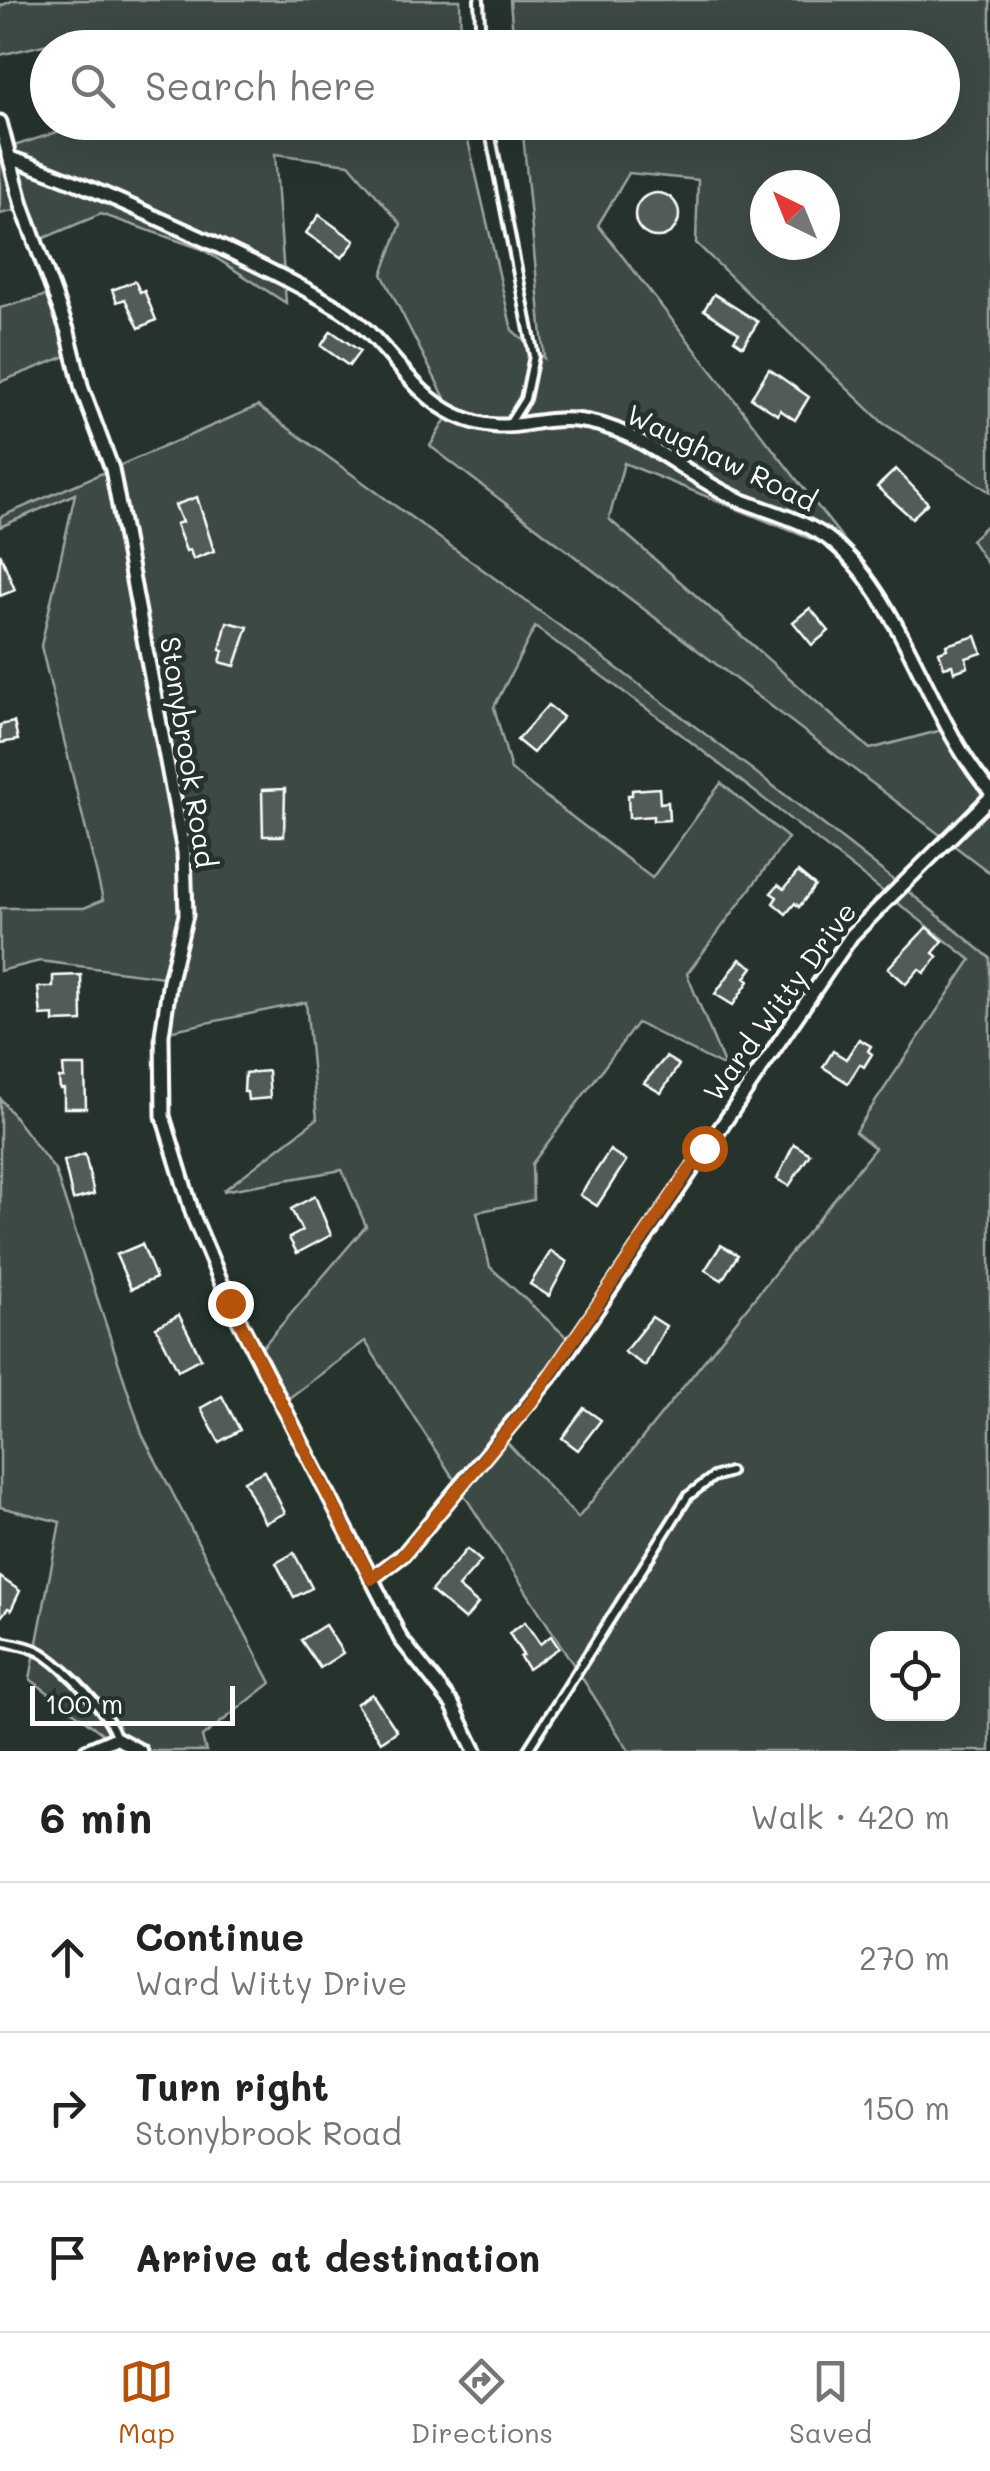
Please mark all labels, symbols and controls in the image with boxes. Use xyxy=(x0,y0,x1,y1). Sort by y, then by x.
search box xyxy=(30,30,960,140)
icon: search xyxy=(65,58,120,113)
text: Search here xyxy=(145,60,376,110)
north arrow xyxy=(750,170,840,260)
street label: Waughaw Road xyxy=(621,395,823,519)
street label: Stonybrook Road xyxy=(153,634,225,870)
street label: Ward Witty Drive xyxy=(694,894,864,1108)
route start xyxy=(682,1126,728,1172)
route end xyxy=(208,1281,254,1327)
map controls xyxy=(870,1631,960,1721)
button: locate xyxy=(870,1631,960,1721)
scale bar xyxy=(30,1681,235,1726)
text: 100 m xyxy=(45,1685,123,1721)
text: 6 min xyxy=(40,1789,152,1844)
text: Walk · 420 m xyxy=(750,1795,950,1837)
text: Continue xyxy=(135,1911,304,1961)
icon: ahead xyxy=(40,1930,95,1985)
text: 270 m xyxy=(859,1936,950,1978)
text: Ward Witty Drive xyxy=(135,1961,407,2003)
text: Turn right xyxy=(135,2061,329,2111)
icon: right xyxy=(40,2080,95,2135)
text: 150 m xyxy=(862,2086,950,2128)
text: Stonybrook Road xyxy=(135,2111,402,2153)
icon: arrive xyxy=(40,2230,95,2285)
text: Arrive at destination xyxy=(135,2232,540,2282)
tab: Map xyxy=(118,2354,175,2450)
tab: Directions xyxy=(411,2354,553,2450)
tab: Saved xyxy=(789,2354,872,2450)

